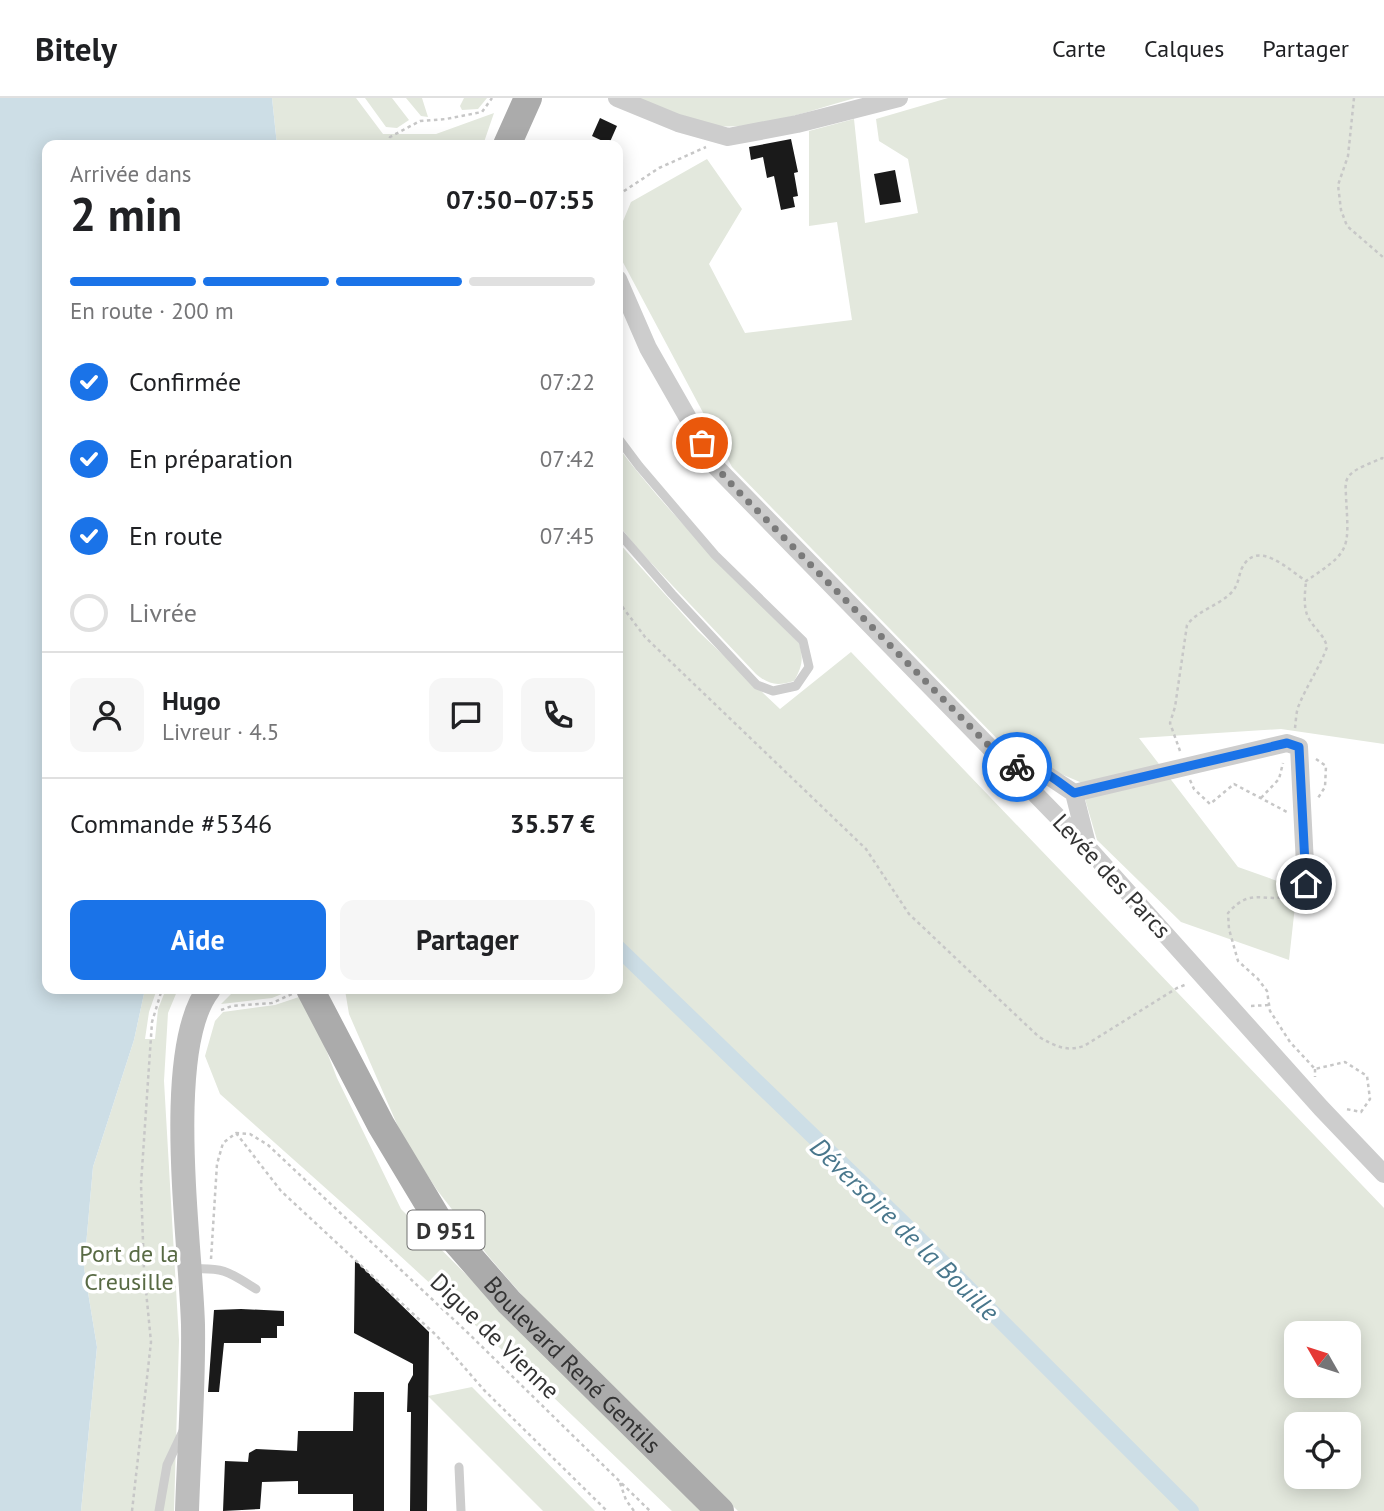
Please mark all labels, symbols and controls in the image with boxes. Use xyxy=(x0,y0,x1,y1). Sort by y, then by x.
text: Bitely xyxy=(35,27,117,70)
text: Carte xyxy=(1052,33,1106,64)
text: Calques xyxy=(1144,33,1224,64)
text: Partager xyxy=(1262,33,1349,64)
text: Arrivée dans xyxy=(70,159,191,188)
text: 07:50–07:55 xyxy=(446,183,595,216)
text: 2 min xyxy=(70,184,182,244)
text: En route · 200 m xyxy=(70,296,234,325)
icon: check xyxy=(70,363,108,401)
text: Confirmée xyxy=(129,365,241,398)
text: 07:22 xyxy=(540,367,595,396)
pin xyxy=(672,413,732,473)
icon: bag xyxy=(683,424,721,462)
icon: check xyxy=(70,440,108,478)
text: En préparation xyxy=(129,442,293,475)
text: 07:42 xyxy=(540,444,595,473)
icon: check xyxy=(70,517,108,555)
text: En route xyxy=(129,519,223,552)
text: 07:45 xyxy=(540,521,595,550)
text: Livrée xyxy=(129,596,197,629)
button: person xyxy=(70,678,144,752)
button: chat xyxy=(429,678,503,752)
button: phone xyxy=(521,678,595,752)
text: Hugo xyxy=(162,684,221,717)
text: Livreur · 4.5 xyxy=(162,717,279,746)
courier xyxy=(982,732,1052,802)
icon: bike xyxy=(998,748,1036,786)
text: Commande #5346 xyxy=(70,807,272,840)
text: 35.57 € xyxy=(510,807,595,840)
street label: Levée des Parcs xyxy=(1046,807,1178,945)
pin xyxy=(1276,854,1336,914)
icon: home xyxy=(1287,865,1325,903)
button: Aide xyxy=(70,900,326,980)
button: Partager xyxy=(340,900,595,980)
water label: Déversoire de la Bouille xyxy=(804,1130,1006,1328)
road number: D 951 xyxy=(408,1210,485,1250)
park label: Port de la Creusille xyxy=(79,1238,179,1297)
street label: Digue de Vienne xyxy=(424,1266,566,1406)
street label: Boulevard René Gentils xyxy=(478,1269,668,1460)
north arrow xyxy=(1284,1321,1362,1398)
map controls xyxy=(1284,1321,1361,1489)
button: locate xyxy=(1284,1412,1361,1489)

